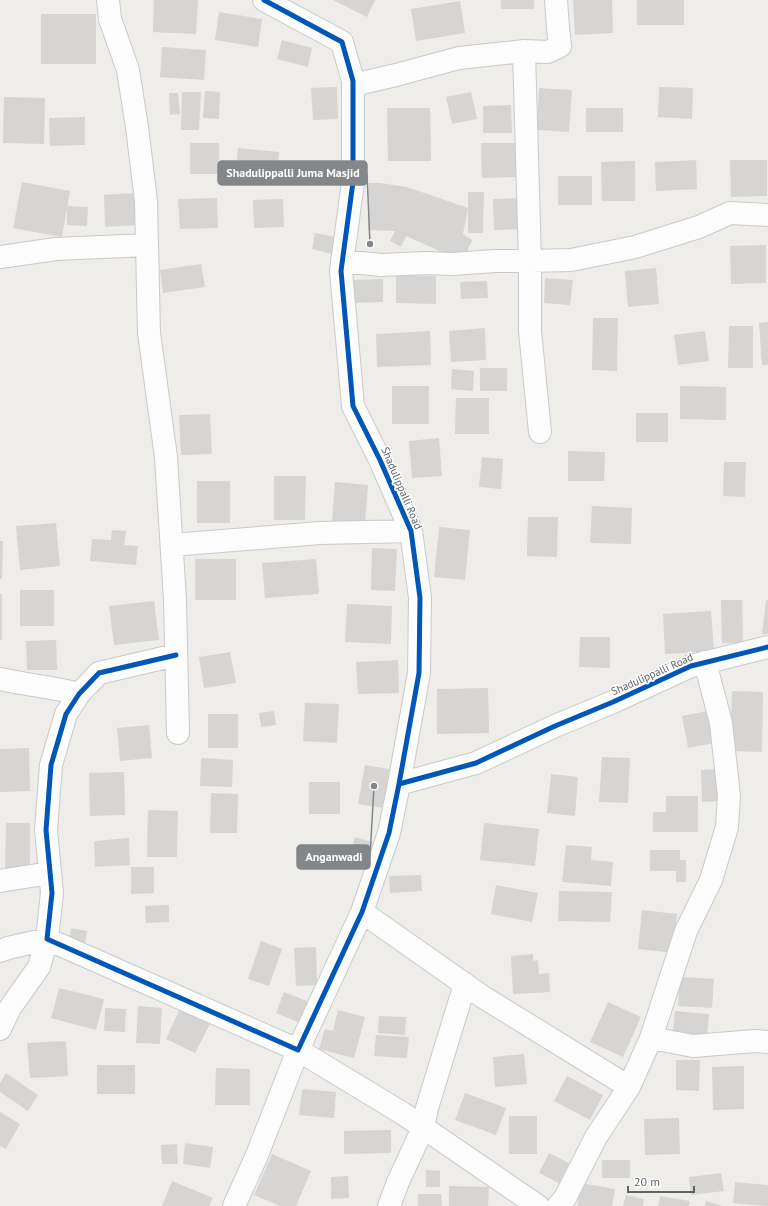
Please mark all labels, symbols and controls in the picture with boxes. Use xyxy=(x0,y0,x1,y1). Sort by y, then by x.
callout: Shadulippalli Juma Masjid xyxy=(218,161,367,185)
text: Shadulippalli Juma Masjid xyxy=(226,165,360,180)
street label: Shadulippalli Road xyxy=(378,445,426,531)
street label: Shadulippalli Road xyxy=(609,650,695,698)
callout: Anganwadi xyxy=(297,845,370,869)
text: Anganwadi xyxy=(305,849,363,864)
scale bar xyxy=(628,1168,694,1194)
text: 20 m xyxy=(634,1174,660,1189)

